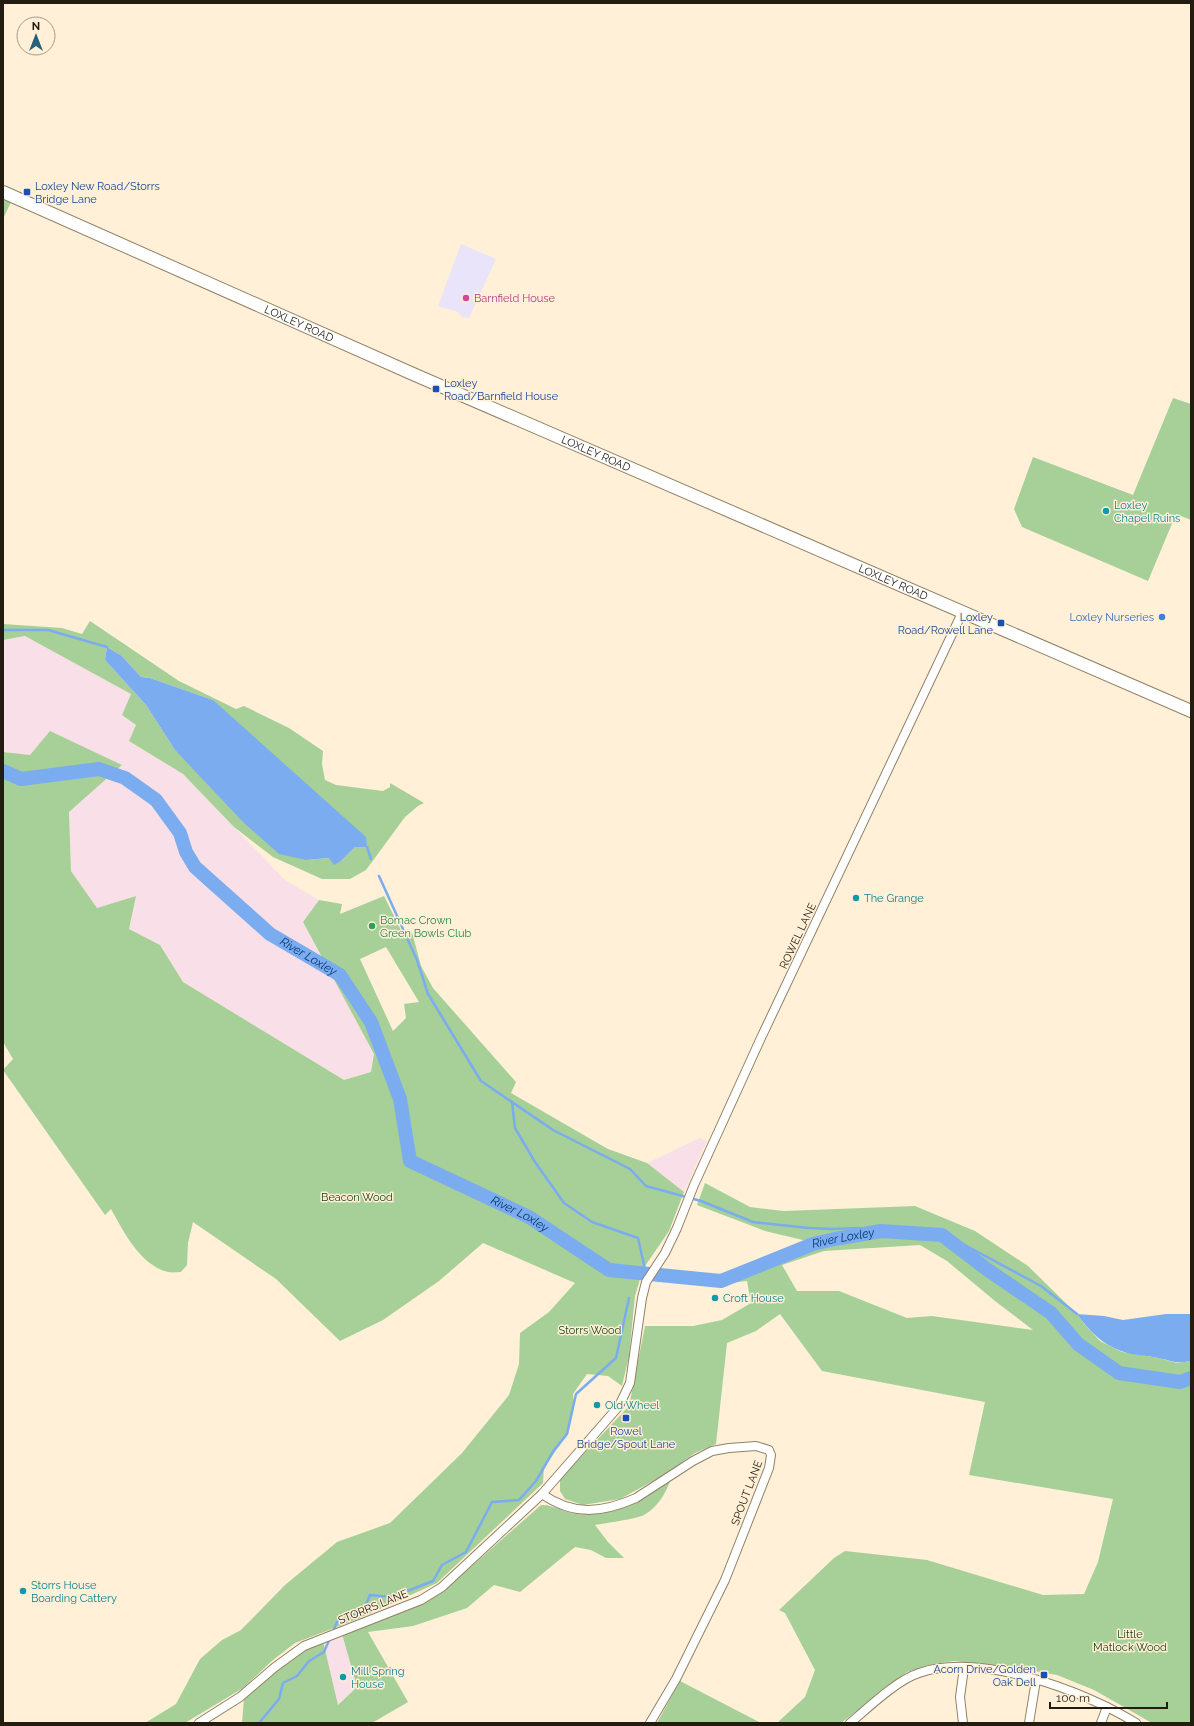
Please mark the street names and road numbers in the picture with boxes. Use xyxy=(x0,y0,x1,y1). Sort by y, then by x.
street label: LOXLEY ROAD xyxy=(263,302,336,344)
street label: LOXLEY ROAD xyxy=(559,433,633,474)
street label: LOXLEY ROAD xyxy=(857,561,930,603)
street label: ROWEL LANE xyxy=(777,901,819,971)
street label: SPOUT LANE xyxy=(729,1459,765,1527)
street label: STORRS LANE xyxy=(336,1587,410,1627)

